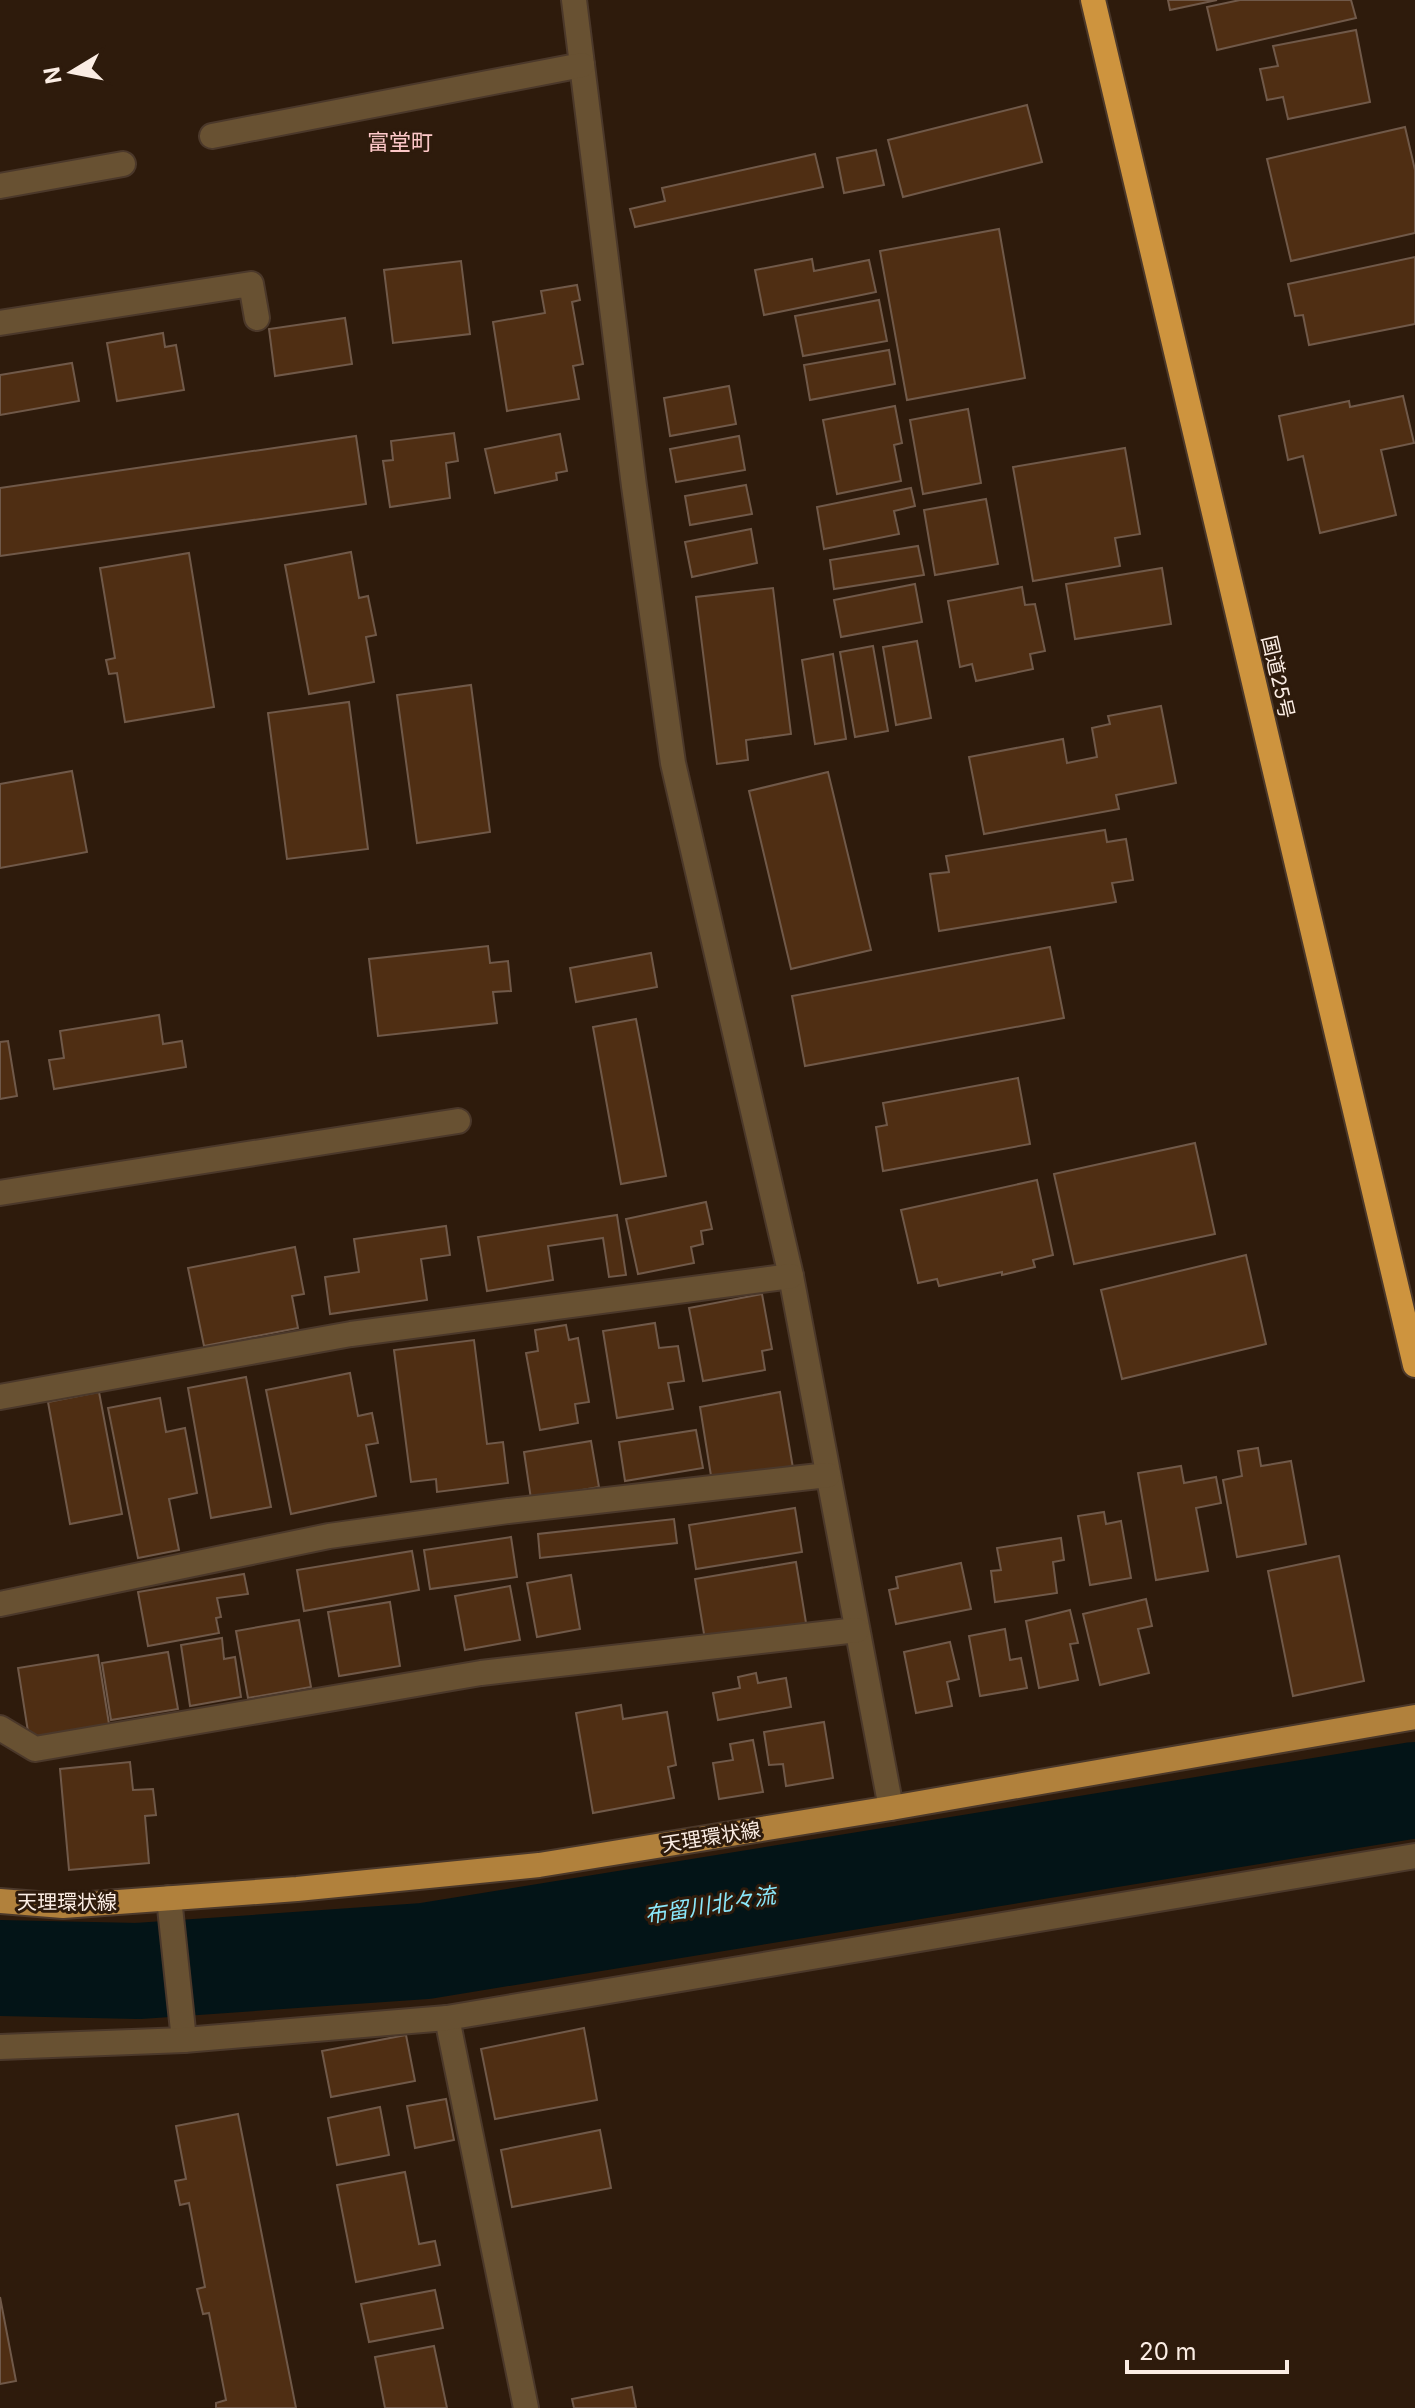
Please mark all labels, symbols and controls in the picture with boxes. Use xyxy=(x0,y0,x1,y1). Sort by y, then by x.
north arrow xyxy=(32,32,112,112)
text: N xyxy=(38,65,67,86)
district label: 富堂町 xyxy=(367,129,433,155)
street label: 国道25号 xyxy=(1257,633,1299,721)
street label: 天理環状線 xyxy=(660,1817,762,1857)
water label: 布留川北々流 xyxy=(643,1881,780,1928)
street label: 天理環状線 xyxy=(17,1890,117,1914)
scale bar xyxy=(1127,2324,1287,2374)
text: 20 m xyxy=(1139,2337,1197,2366)

